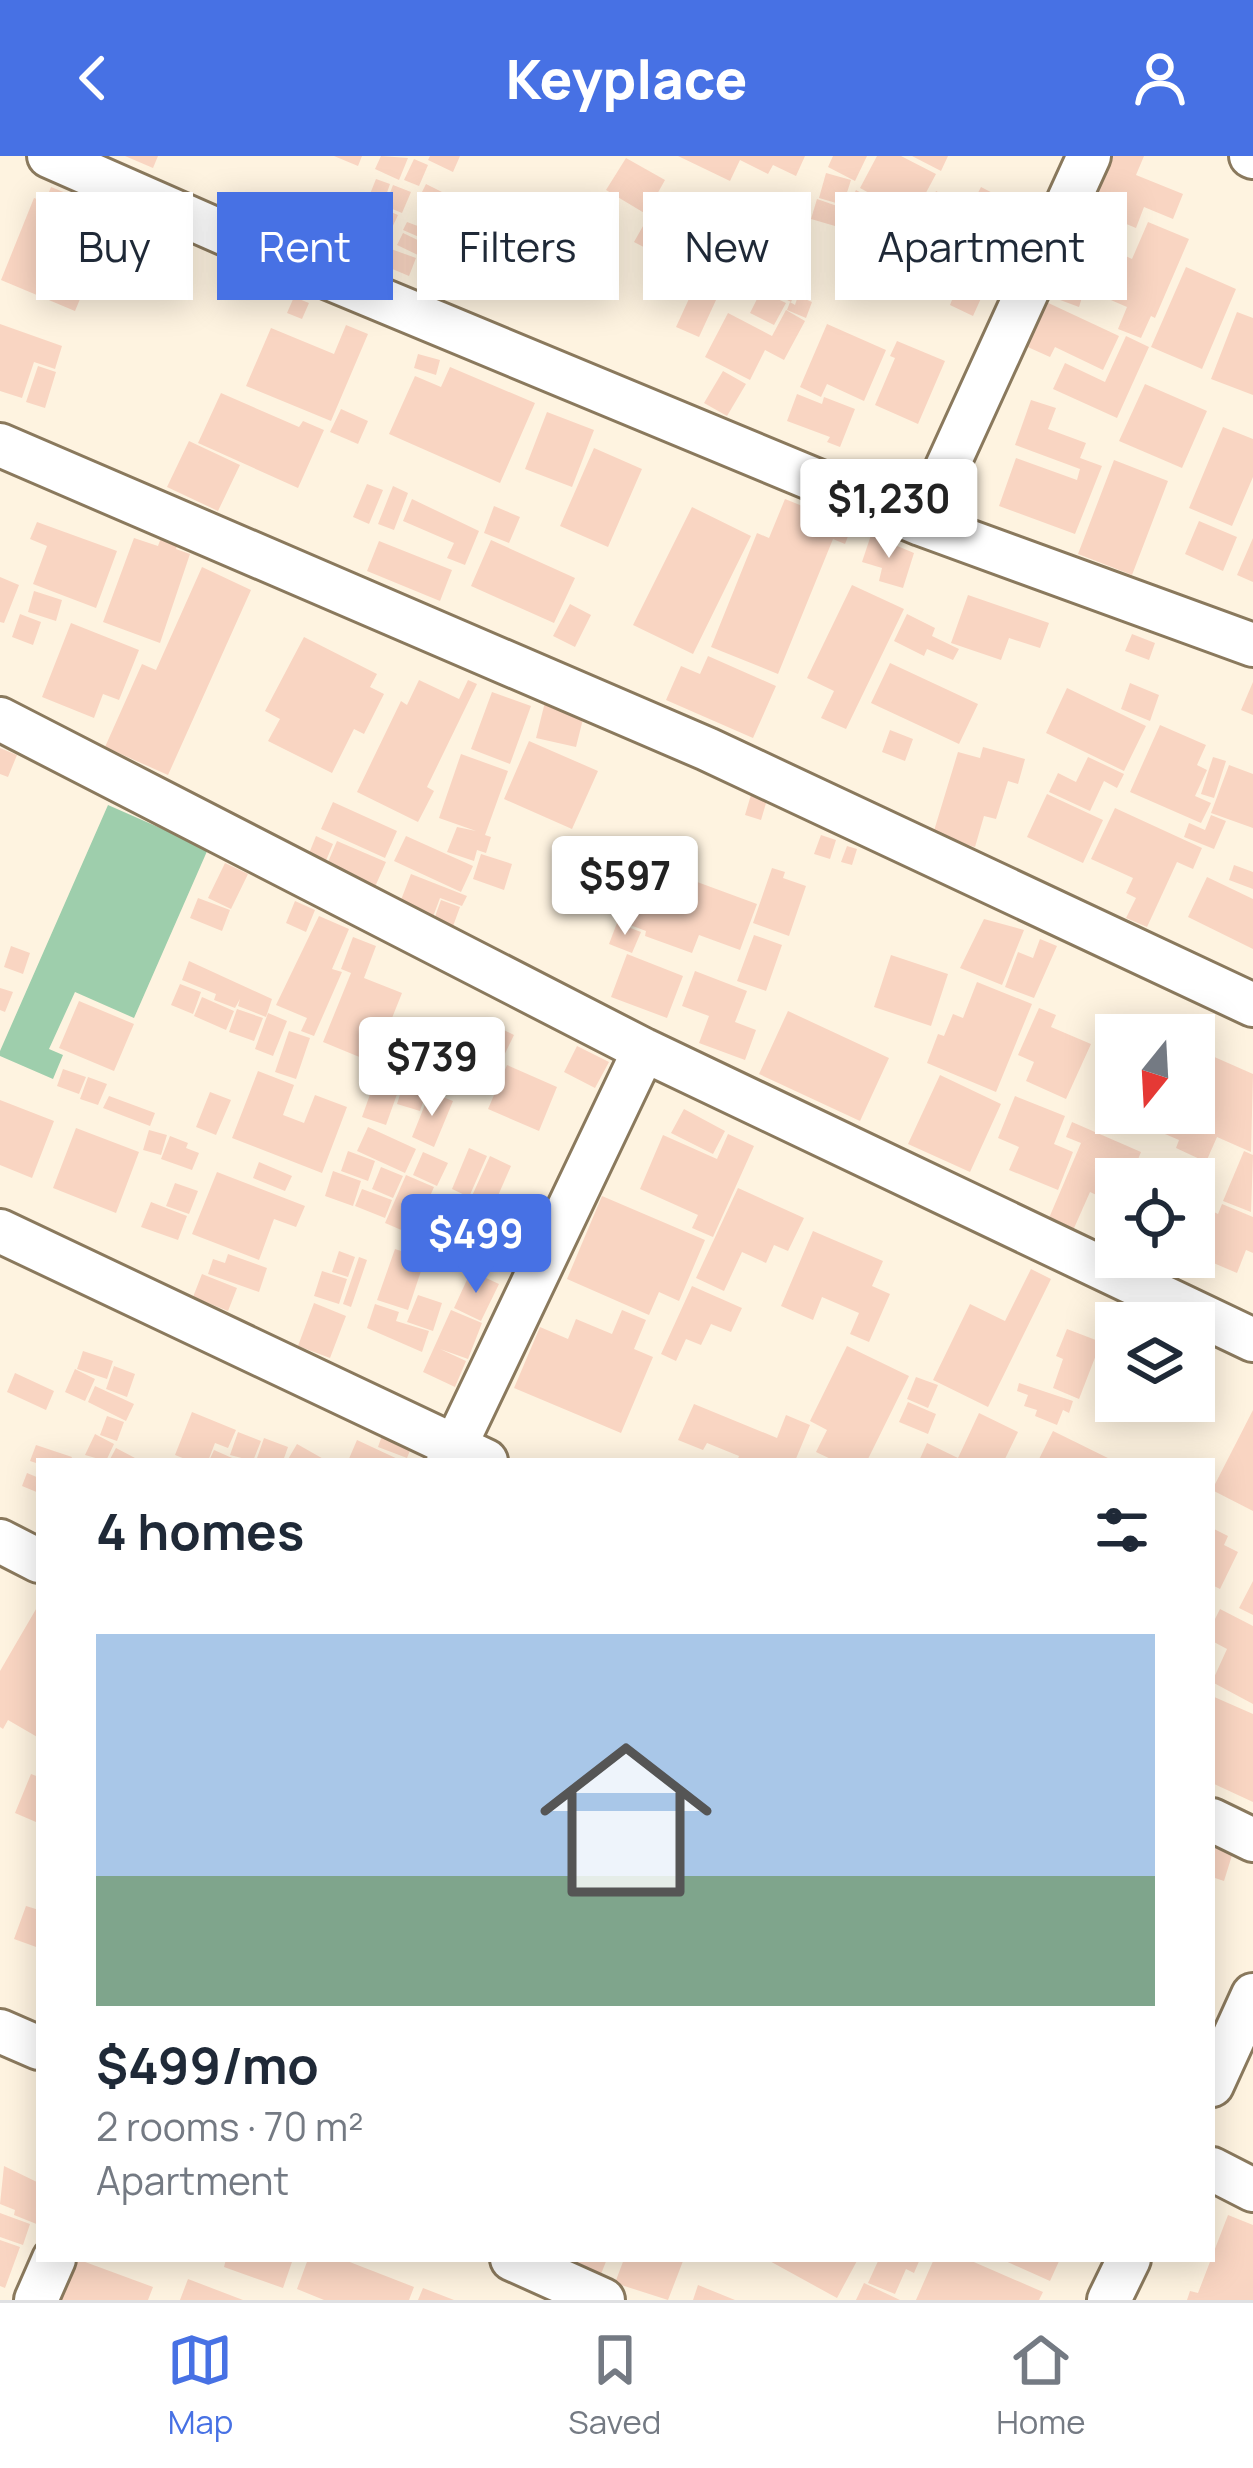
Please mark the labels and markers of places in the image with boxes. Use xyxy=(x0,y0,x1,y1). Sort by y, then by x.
pin: $1,230 xyxy=(791,459,987,561)
pin: $597 xyxy=(554,836,696,938)
pin: $739 xyxy=(361,1017,503,1119)
pin: $499 xyxy=(405,1194,547,1296)

